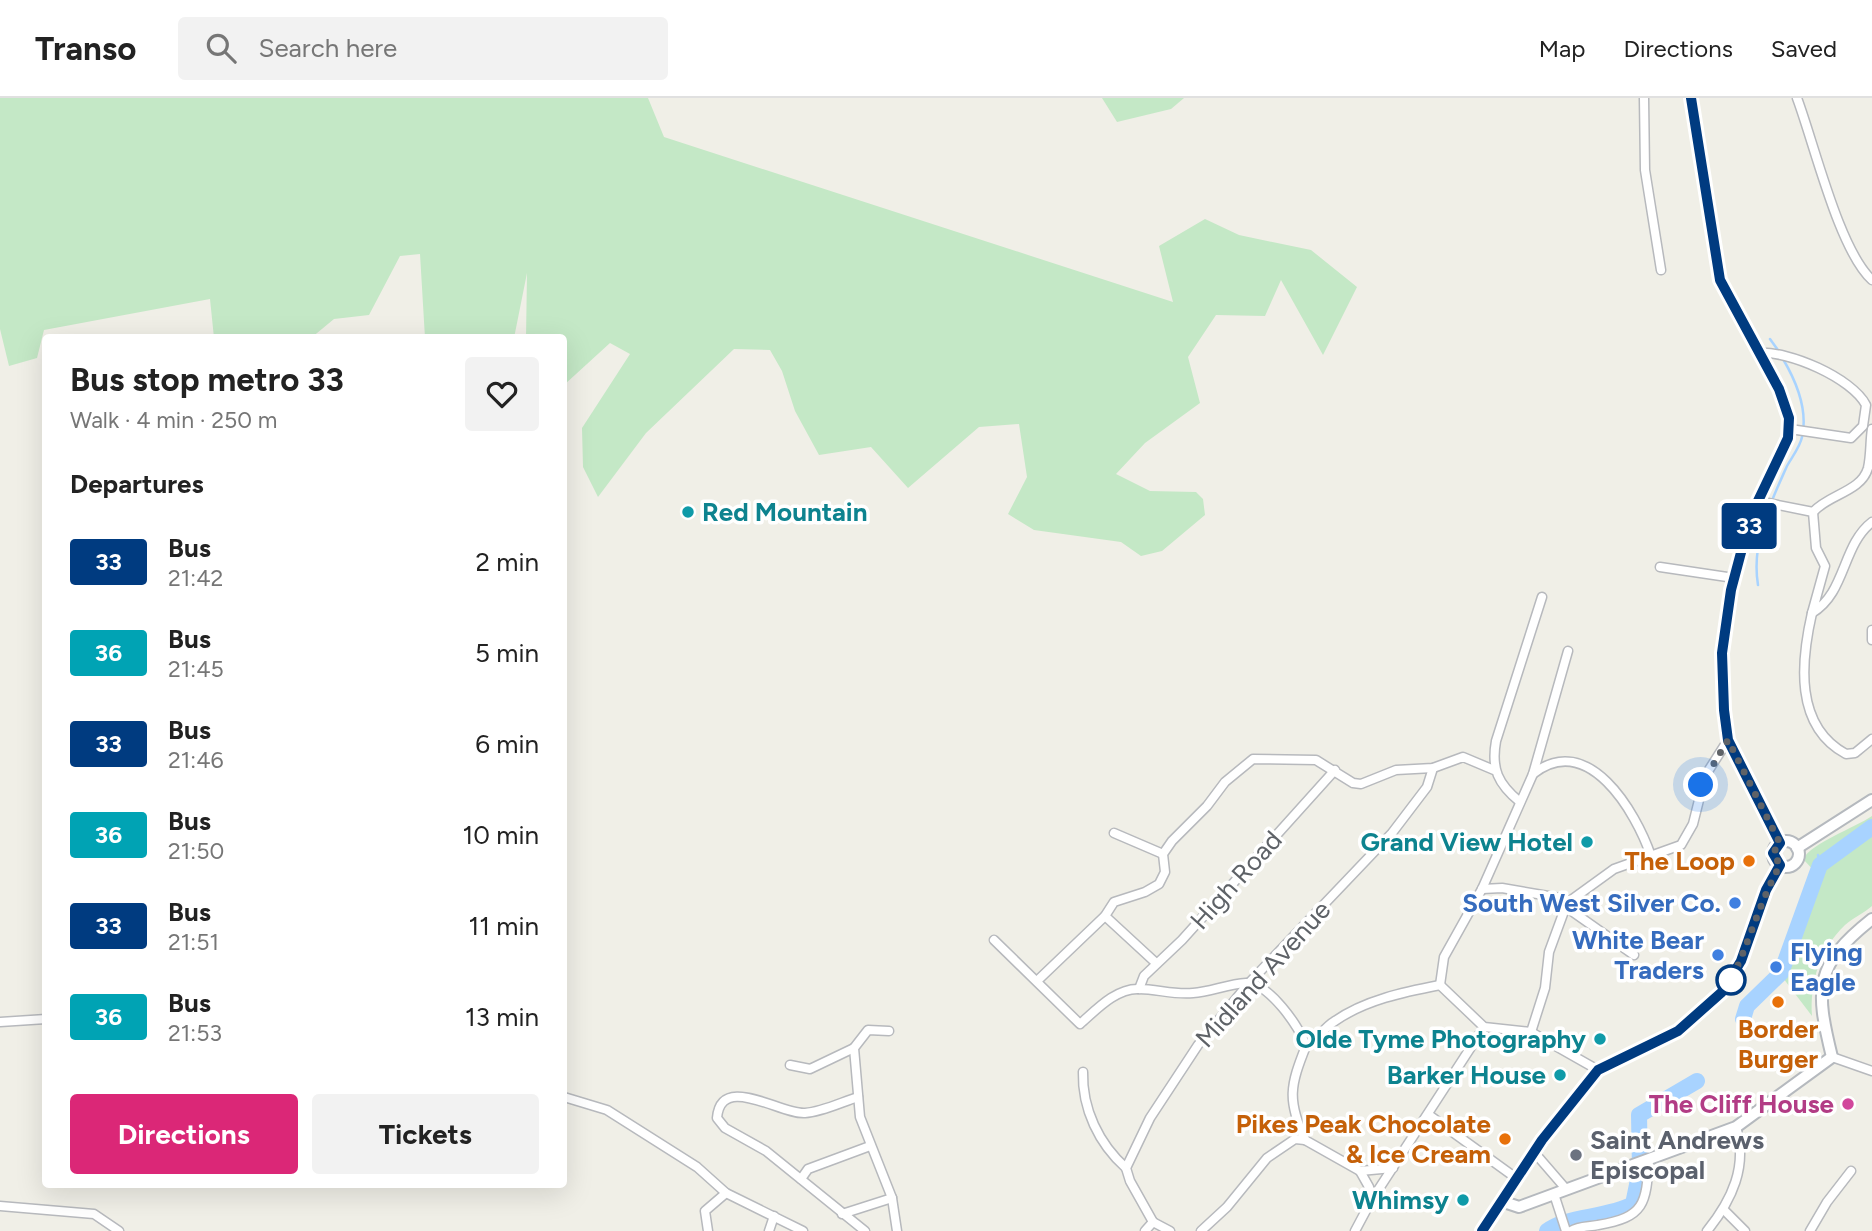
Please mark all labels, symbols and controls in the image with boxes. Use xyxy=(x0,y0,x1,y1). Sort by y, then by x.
search box xyxy=(178,17,668,80)
text: Transo xyxy=(35,29,136,68)
icon: search xyxy=(202,29,240,67)
text: Search here xyxy=(258,32,397,64)
text: Map xyxy=(1539,34,1585,63)
text: Directions xyxy=(1623,34,1733,63)
text: Saved xyxy=(1771,34,1837,63)
button: heart xyxy=(465,357,539,431)
text: Bus stop metro 33 xyxy=(70,360,344,399)
text: Walk · 4 min · 250 m xyxy=(70,406,277,434)
text: Departures xyxy=(70,468,204,500)
place label: Red Mountain xyxy=(702,496,867,528)
line badge: 33 xyxy=(1718,503,1780,549)
marker: Red Mountain xyxy=(680,504,696,520)
text: 33 xyxy=(1736,511,1762,540)
text: Bus xyxy=(168,532,211,564)
text: 2 min xyxy=(475,546,539,578)
text: 33 xyxy=(95,547,122,576)
text: 21:42 xyxy=(168,564,223,592)
text: Bus xyxy=(168,623,211,655)
text: 5 min xyxy=(475,637,539,669)
text: 36 xyxy=(95,638,122,667)
text: 21:45 xyxy=(168,655,224,683)
text: Bus xyxy=(168,714,211,746)
text: 6 min xyxy=(475,728,539,760)
text: 33 xyxy=(95,729,122,758)
text: 21:46 xyxy=(168,746,223,774)
your location xyxy=(1683,767,1718,802)
text: Bus xyxy=(168,805,211,837)
text: 10 min xyxy=(463,819,539,851)
text: 36 xyxy=(95,820,122,849)
street label: High Road xyxy=(1183,824,1289,936)
place label: Grand View Hotel xyxy=(1361,826,1573,858)
marker: Grand View Hotel xyxy=(1579,834,1595,850)
text: 21:50 xyxy=(168,837,224,865)
place label: The Loop xyxy=(1625,845,1735,877)
marker: The Loop xyxy=(1741,853,1757,869)
place label: South West Silver Co. xyxy=(1462,887,1721,919)
street label: Midland Avenue xyxy=(1189,894,1337,1054)
marker: South West Silver Co. xyxy=(1727,895,1743,911)
text: Bus xyxy=(168,896,211,928)
text: 11 min xyxy=(468,910,539,942)
text: 33 xyxy=(95,911,122,940)
place label: White Bear Traders xyxy=(1572,924,1704,986)
text: 21:51 xyxy=(168,928,219,956)
place label: Flying Eagle xyxy=(1790,936,1863,998)
marker: White Bear Traders xyxy=(1710,947,1726,963)
marker: Flying Eagle xyxy=(1768,959,1784,975)
unlabelled marker xyxy=(1716,965,1746,995)
text: Bus xyxy=(168,987,211,1019)
marker: Border Burger xyxy=(1770,994,1786,1010)
text: 13 min xyxy=(465,1001,539,1033)
text: 36 xyxy=(95,1002,122,1031)
place label: Border Burger xyxy=(1738,1013,1818,1075)
text: 21:53 xyxy=(168,1019,222,1047)
place label: Olde Tyme Photography xyxy=(1295,1023,1586,1055)
marker: Olde Tyme Photography xyxy=(1592,1031,1608,1047)
place label: Barker House xyxy=(1387,1059,1546,1091)
marker: Barker House xyxy=(1552,1067,1568,1083)
place label: The Cliff House xyxy=(1649,1088,1834,1120)
button: Directions xyxy=(70,1094,298,1174)
button: Tickets xyxy=(312,1094,539,1174)
marker: The Cliff House xyxy=(1840,1096,1856,1112)
place label: Pikes Peak Chocolate & Ice Cream xyxy=(1236,1108,1491,1170)
place label: Saint Andrews Episcopal xyxy=(1590,1124,1764,1186)
marker: Pikes Peak Chocolate & Ice Cream xyxy=(1497,1131,1513,1147)
marker: Saint Andrews Episcopal xyxy=(1568,1147,1584,1163)
place label: Whimsy xyxy=(1352,1184,1449,1216)
marker: Whimsy xyxy=(1455,1192,1471,1208)

